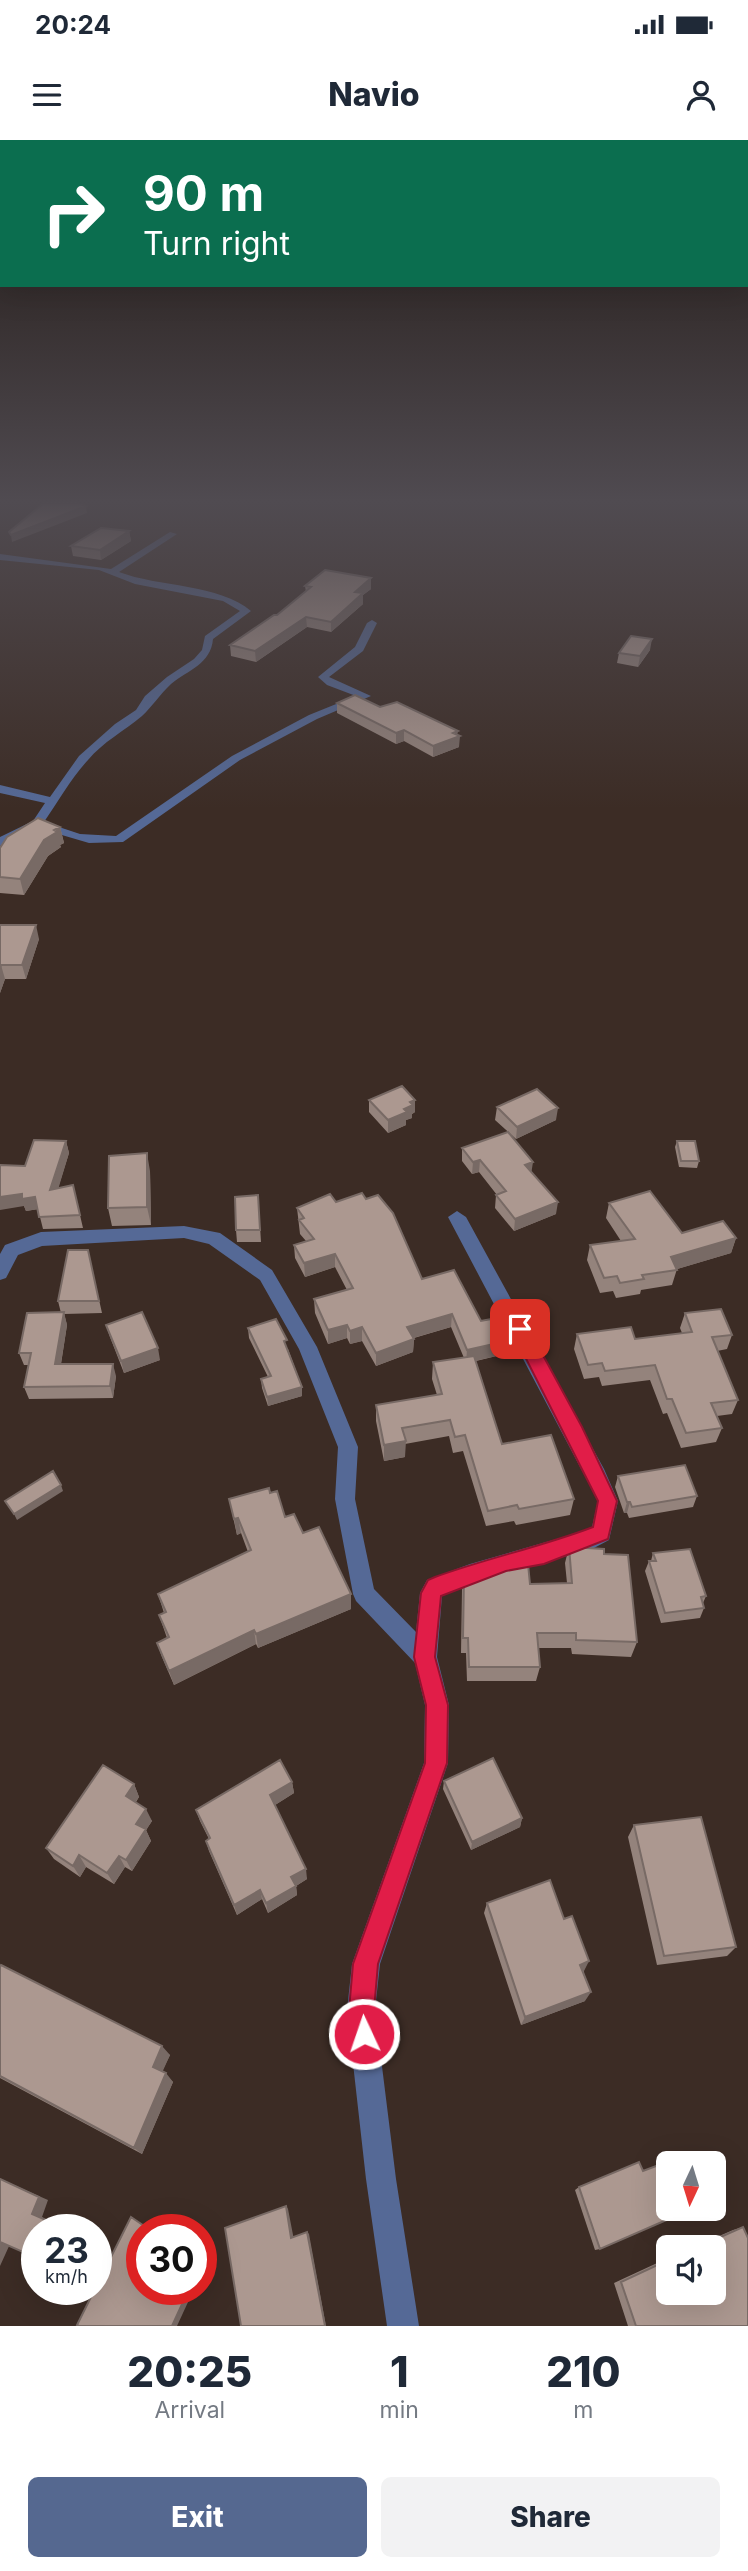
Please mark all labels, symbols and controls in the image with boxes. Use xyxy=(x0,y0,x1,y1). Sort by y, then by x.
text: 20:24 xyxy=(35,9,111,40)
text: Navio xyxy=(328,75,420,114)
icon: menu xyxy=(28,76,66,114)
icon: person xyxy=(682,76,720,114)
text: 90 m xyxy=(143,164,264,223)
icon: right xyxy=(28,168,119,259)
text: Turn right xyxy=(143,224,290,263)
pin xyxy=(490,1299,550,1359)
icon: arrive xyxy=(501,1310,539,1348)
position arrow xyxy=(327,1997,401,2071)
north arrow xyxy=(656,2151,726,2221)
map controls xyxy=(656,2151,726,2305)
speed limit sign: 30 xyxy=(126,2214,217,2305)
text: 23 xyxy=(44,2229,89,2271)
button: sound xyxy=(656,2235,726,2305)
text: km/h xyxy=(45,2266,88,2287)
text: 20:25 xyxy=(127,2346,252,2397)
text: 1 xyxy=(390,2346,408,2397)
text: 210 xyxy=(546,2346,621,2397)
text: Arrival xyxy=(154,2396,225,2424)
text: min xyxy=(380,2396,419,2424)
text: m xyxy=(573,2396,593,2424)
button: Exit xyxy=(28,2477,367,2557)
button: Share xyxy=(381,2477,720,2557)

